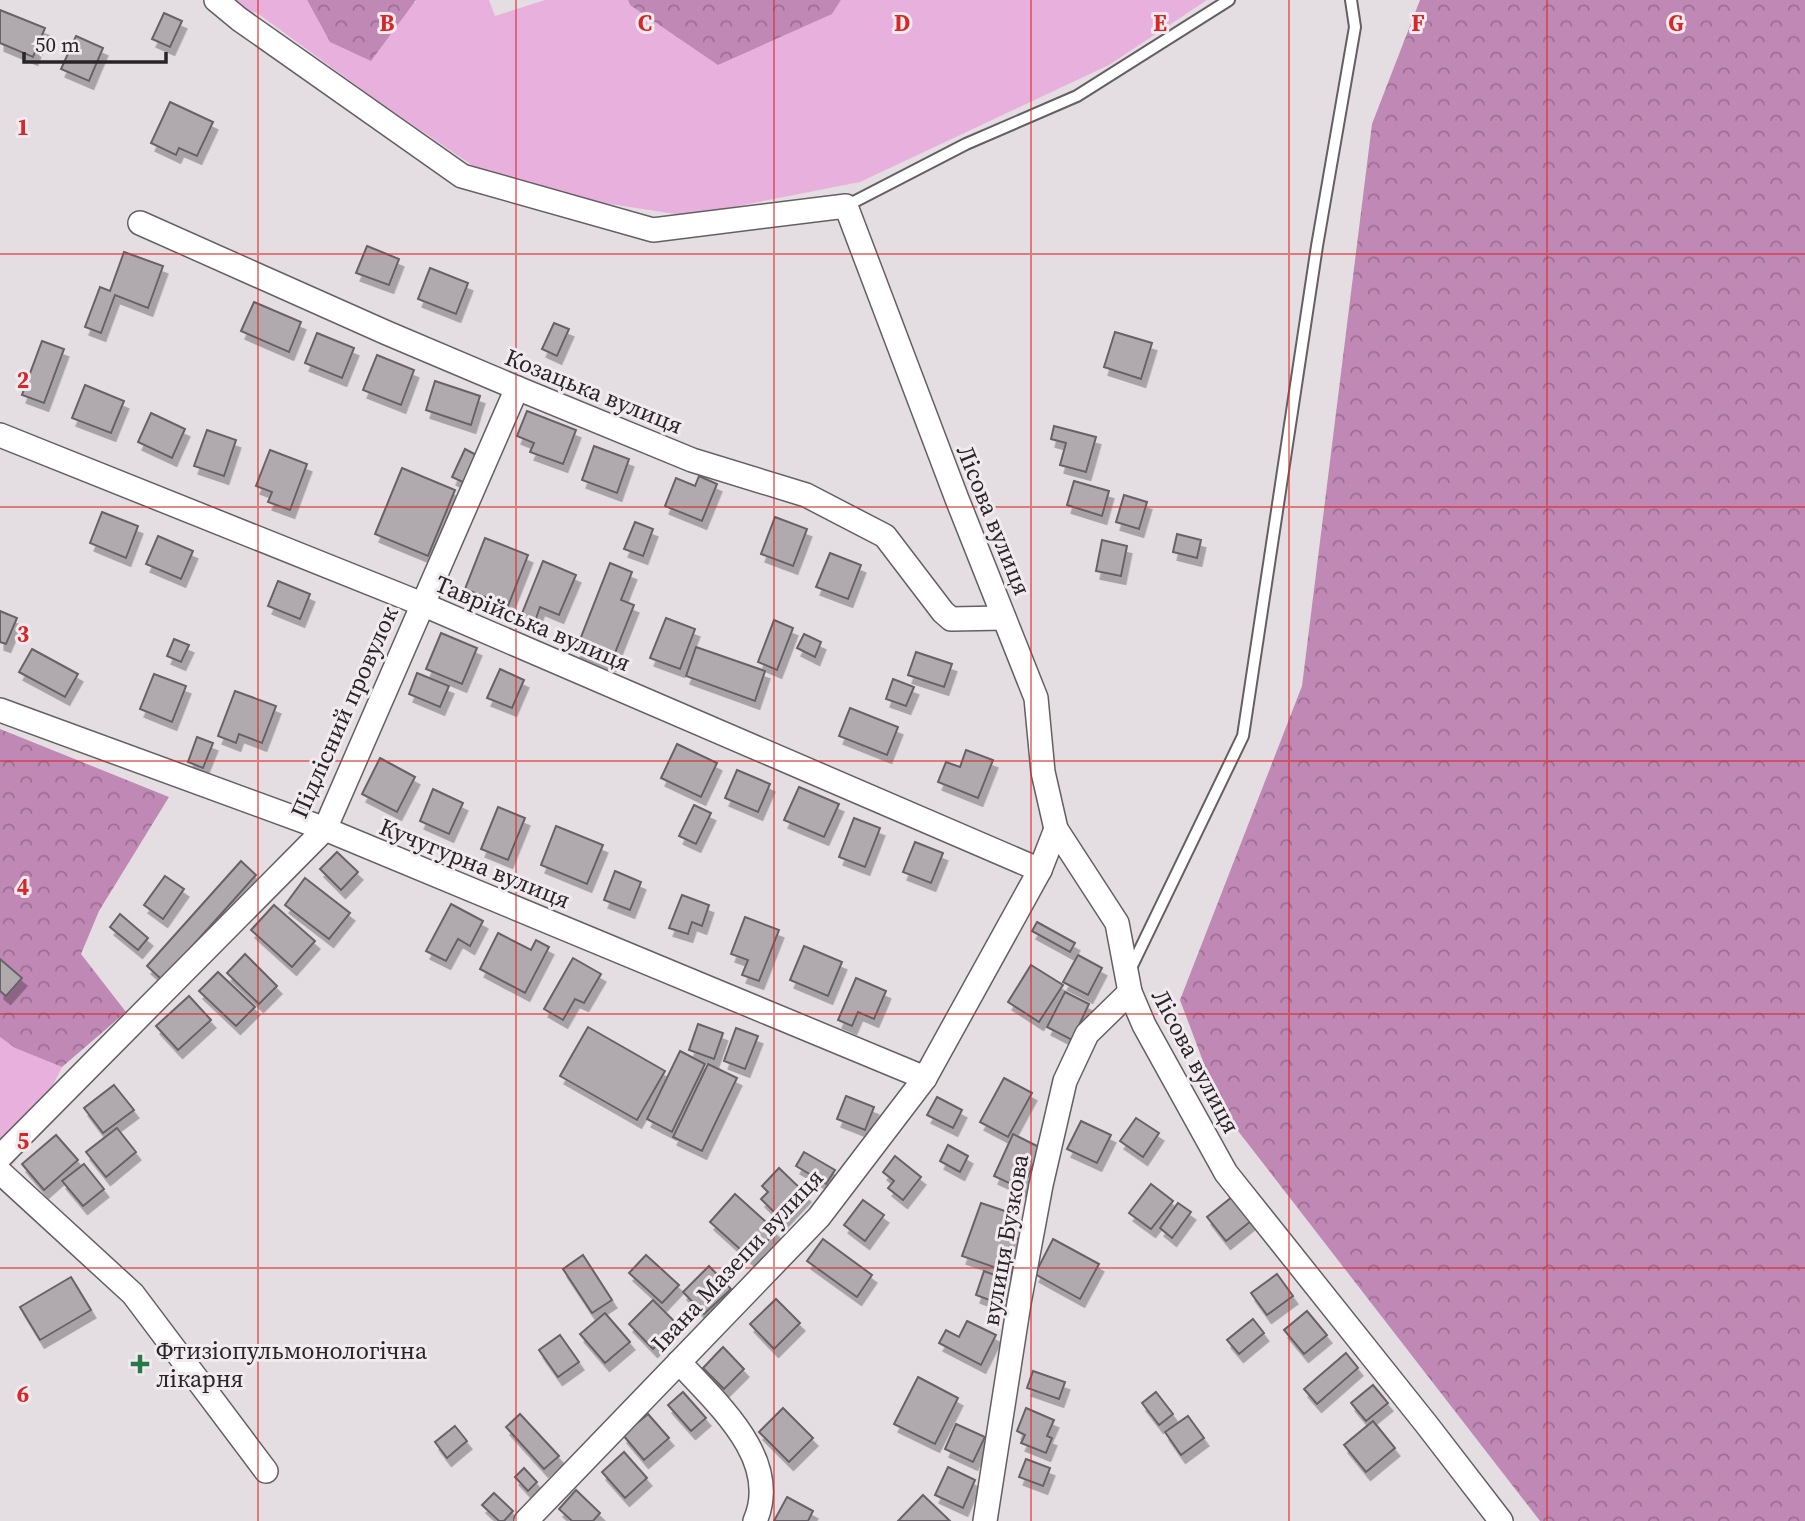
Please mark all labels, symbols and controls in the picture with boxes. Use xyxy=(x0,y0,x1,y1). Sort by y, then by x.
text: B xyxy=(380,7,395,39)
text: C xyxy=(638,7,652,39)
text: D xyxy=(894,7,910,39)
text: E xyxy=(1153,7,1167,39)
text: F xyxy=(1411,7,1425,39)
text: G xyxy=(1668,7,1684,39)
scale bar xyxy=(24,21,166,65)
text: 50 m xyxy=(35,30,80,59)
text: 1 xyxy=(17,111,29,143)
street label: Козацька вулиця xyxy=(500,340,688,442)
text: 2 xyxy=(17,364,29,396)
street label: Лісова вулиця xyxy=(949,440,1039,600)
street label: Таврійська вулиця xyxy=(430,567,636,679)
street label: Підлісний провулок xyxy=(282,601,406,823)
text: 3 xyxy=(17,618,29,650)
street label: Кучугурна вулиця xyxy=(375,810,575,916)
text: 4 xyxy=(17,871,29,903)
street label: Лісова вулиця xyxy=(1144,983,1248,1139)
text: 5 xyxy=(17,1125,29,1157)
street label: вулиця Бузкова xyxy=(974,1151,1036,1328)
street label: Івана Мазепи вулиця xyxy=(643,1161,831,1359)
place label: Фтизіопульмонологічна лікарня xyxy=(156,1334,428,1395)
marker: Фтизіопульмонологічна лікарня xyxy=(130,1354,150,1374)
text: 6 xyxy=(17,1378,29,1410)

